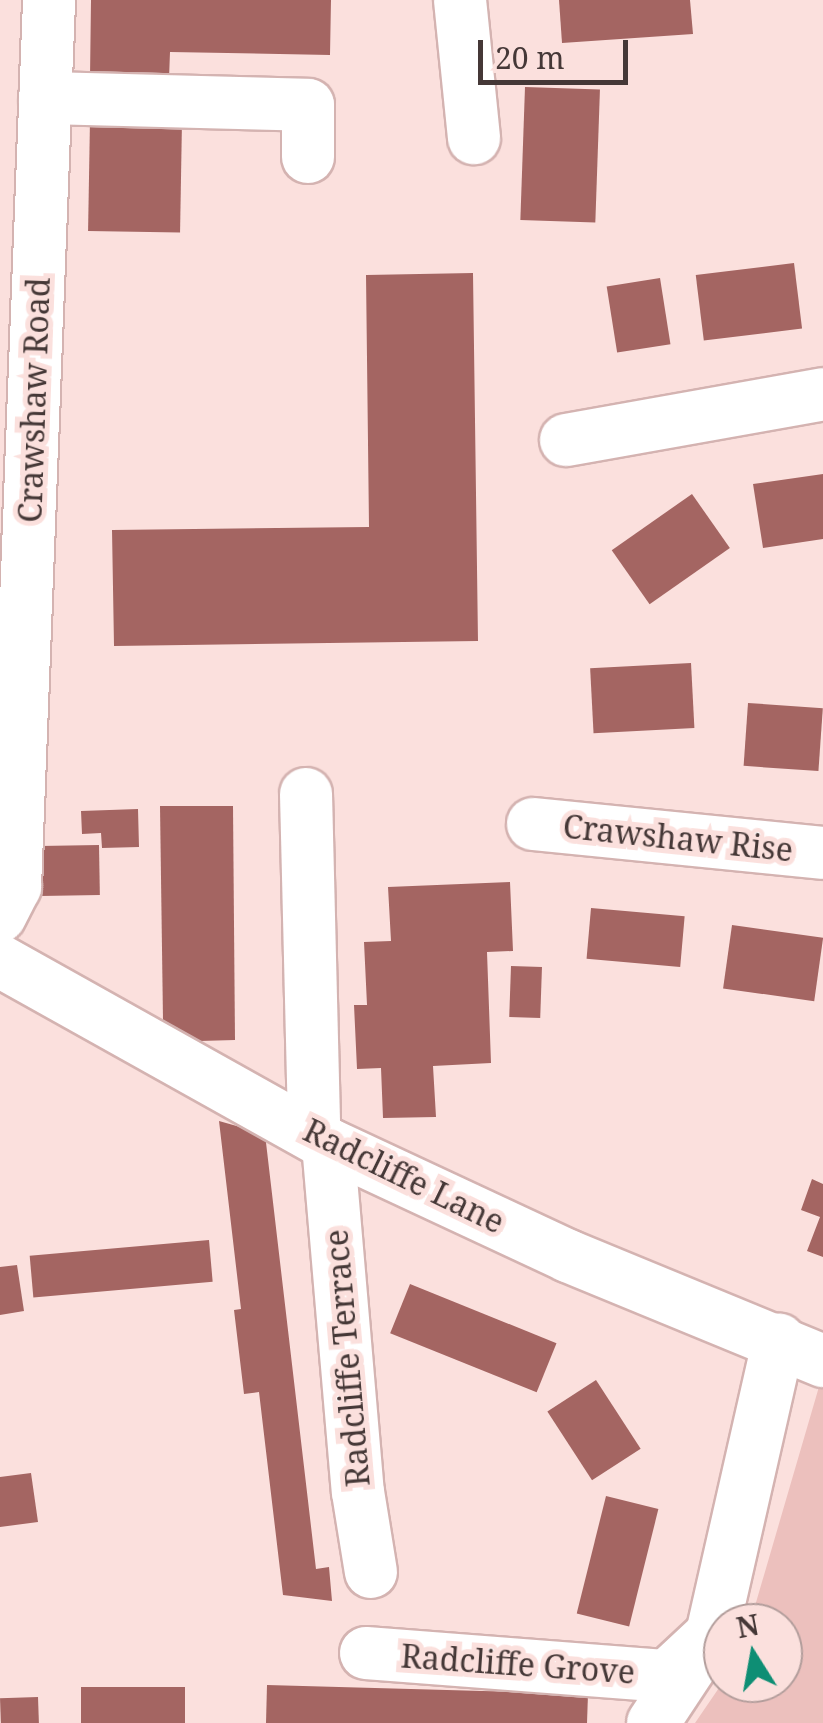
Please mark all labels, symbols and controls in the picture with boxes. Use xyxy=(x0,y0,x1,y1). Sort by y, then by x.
scale bar xyxy=(483,20,633,82)
text: 20 m xyxy=(495,37,565,78)
street label: Crawshaw Road xyxy=(11,277,57,523)
street label: Crawshaw Rise xyxy=(561,807,795,869)
street label: Radcliffe Lane xyxy=(297,1111,511,1241)
street label: Radcliffe Terrace xyxy=(317,1228,377,1488)
north arrow xyxy=(703,1603,803,1703)
text: N xyxy=(733,1605,762,1646)
street label: Radcliffe Grove xyxy=(400,1637,636,1691)

